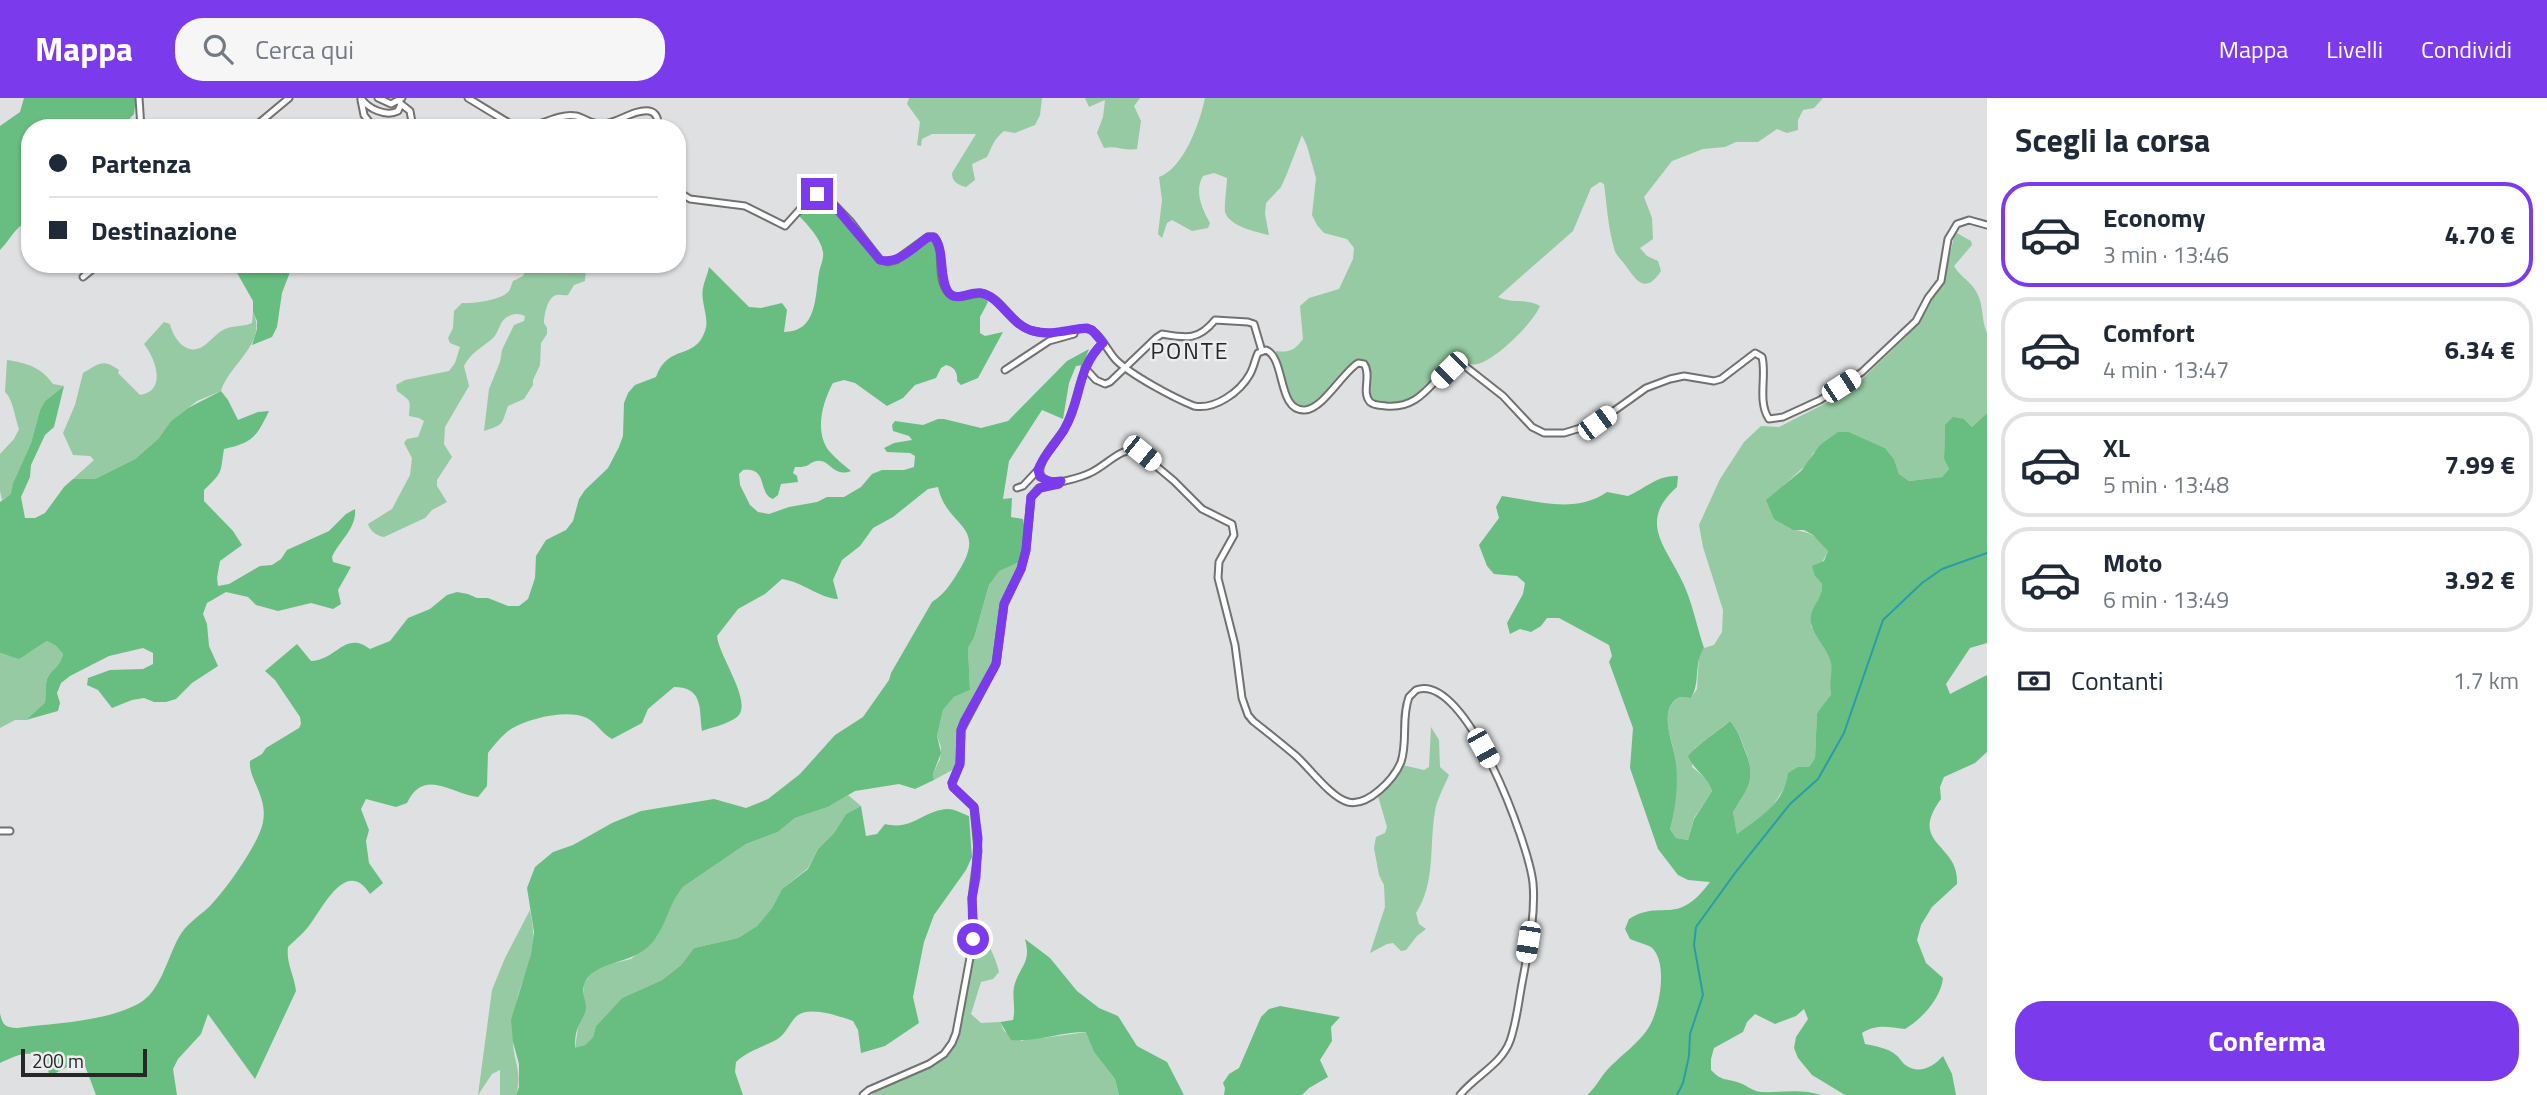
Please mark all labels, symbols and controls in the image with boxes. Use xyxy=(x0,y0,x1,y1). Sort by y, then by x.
search box xyxy=(175,18,665,81)
text: Mappa xyxy=(35,24,133,74)
icon: search xyxy=(199,30,237,68)
text: Cerca qui xyxy=(255,30,354,69)
text: Mappa xyxy=(2219,31,2288,67)
text: Livelli xyxy=(2326,31,2383,67)
text: Condividi xyxy=(2421,31,2512,67)
text: Scegli la corsa xyxy=(2015,116,2210,164)
text: Partenza xyxy=(91,144,191,183)
route end xyxy=(801,178,833,210)
text: Economy xyxy=(2103,198,2205,237)
icon: car xyxy=(2019,203,2082,266)
text: Destinazione xyxy=(91,211,237,250)
text: 4.70 € xyxy=(2444,215,2515,254)
text: 3 min · 13:46 xyxy=(2103,237,2229,272)
text: Comfort xyxy=(2103,313,2195,352)
icon: car xyxy=(2019,318,2082,381)
text: 6.34 € xyxy=(2444,330,2515,369)
district label: PONTE xyxy=(1150,333,1230,368)
car xyxy=(1427,348,1472,392)
text: 4 min · 13:47 xyxy=(2103,352,2229,387)
car xyxy=(1818,366,1865,406)
car xyxy=(1574,402,1621,444)
text: XL xyxy=(2103,428,2130,467)
car xyxy=(1120,432,1165,474)
icon: car xyxy=(2019,433,2082,496)
text: 7.99 € xyxy=(2444,445,2515,484)
text: 5 min · 13:48 xyxy=(2103,467,2229,502)
text: Moto xyxy=(2103,543,2162,582)
icon: car xyxy=(2019,548,2082,611)
text: 3.92 € xyxy=(2444,560,2515,599)
text: 6 min · 13:49 xyxy=(2103,582,2229,617)
text: Contanti xyxy=(2071,661,2163,700)
icon: cash xyxy=(2015,662,2053,700)
text: 1.7 km xyxy=(2453,663,2519,698)
car xyxy=(1464,725,1503,771)
car xyxy=(1515,920,1542,964)
route start xyxy=(957,923,989,955)
button: Conferma xyxy=(2015,1001,2519,1081)
scale bar xyxy=(21,1046,147,1078)
text: 200 m xyxy=(32,1046,84,1075)

